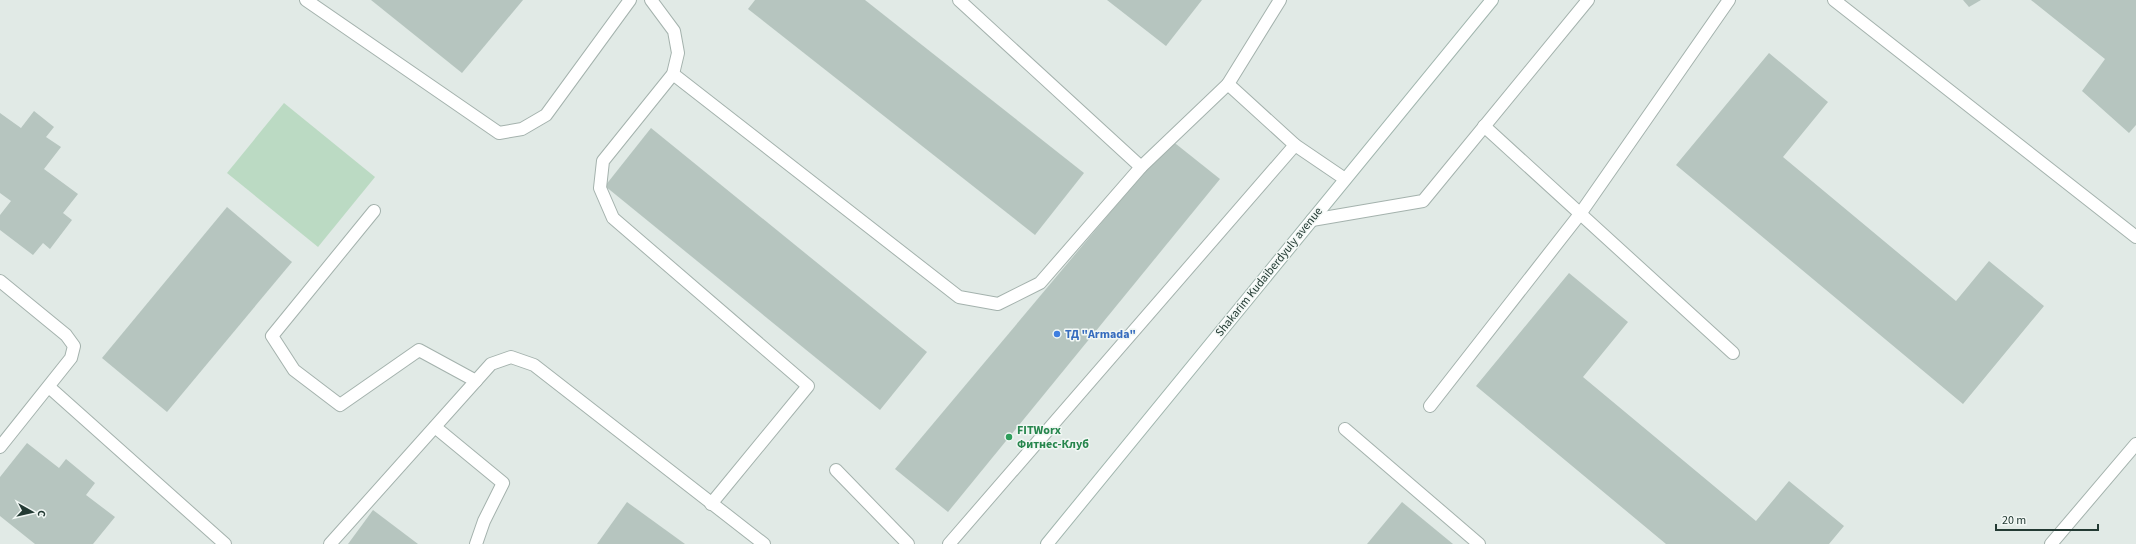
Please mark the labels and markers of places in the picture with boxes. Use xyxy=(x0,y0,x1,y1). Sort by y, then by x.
place label: ТД "Armada" xyxy=(1065,326,1136,343)
marker: ТД "Armada" xyxy=(1052,329,1062,339)
place label: FITWorx Фитнес-Клуб xyxy=(1017,422,1089,453)
marker: FITWorx Фитнес-Клуб xyxy=(1004,432,1014,442)

